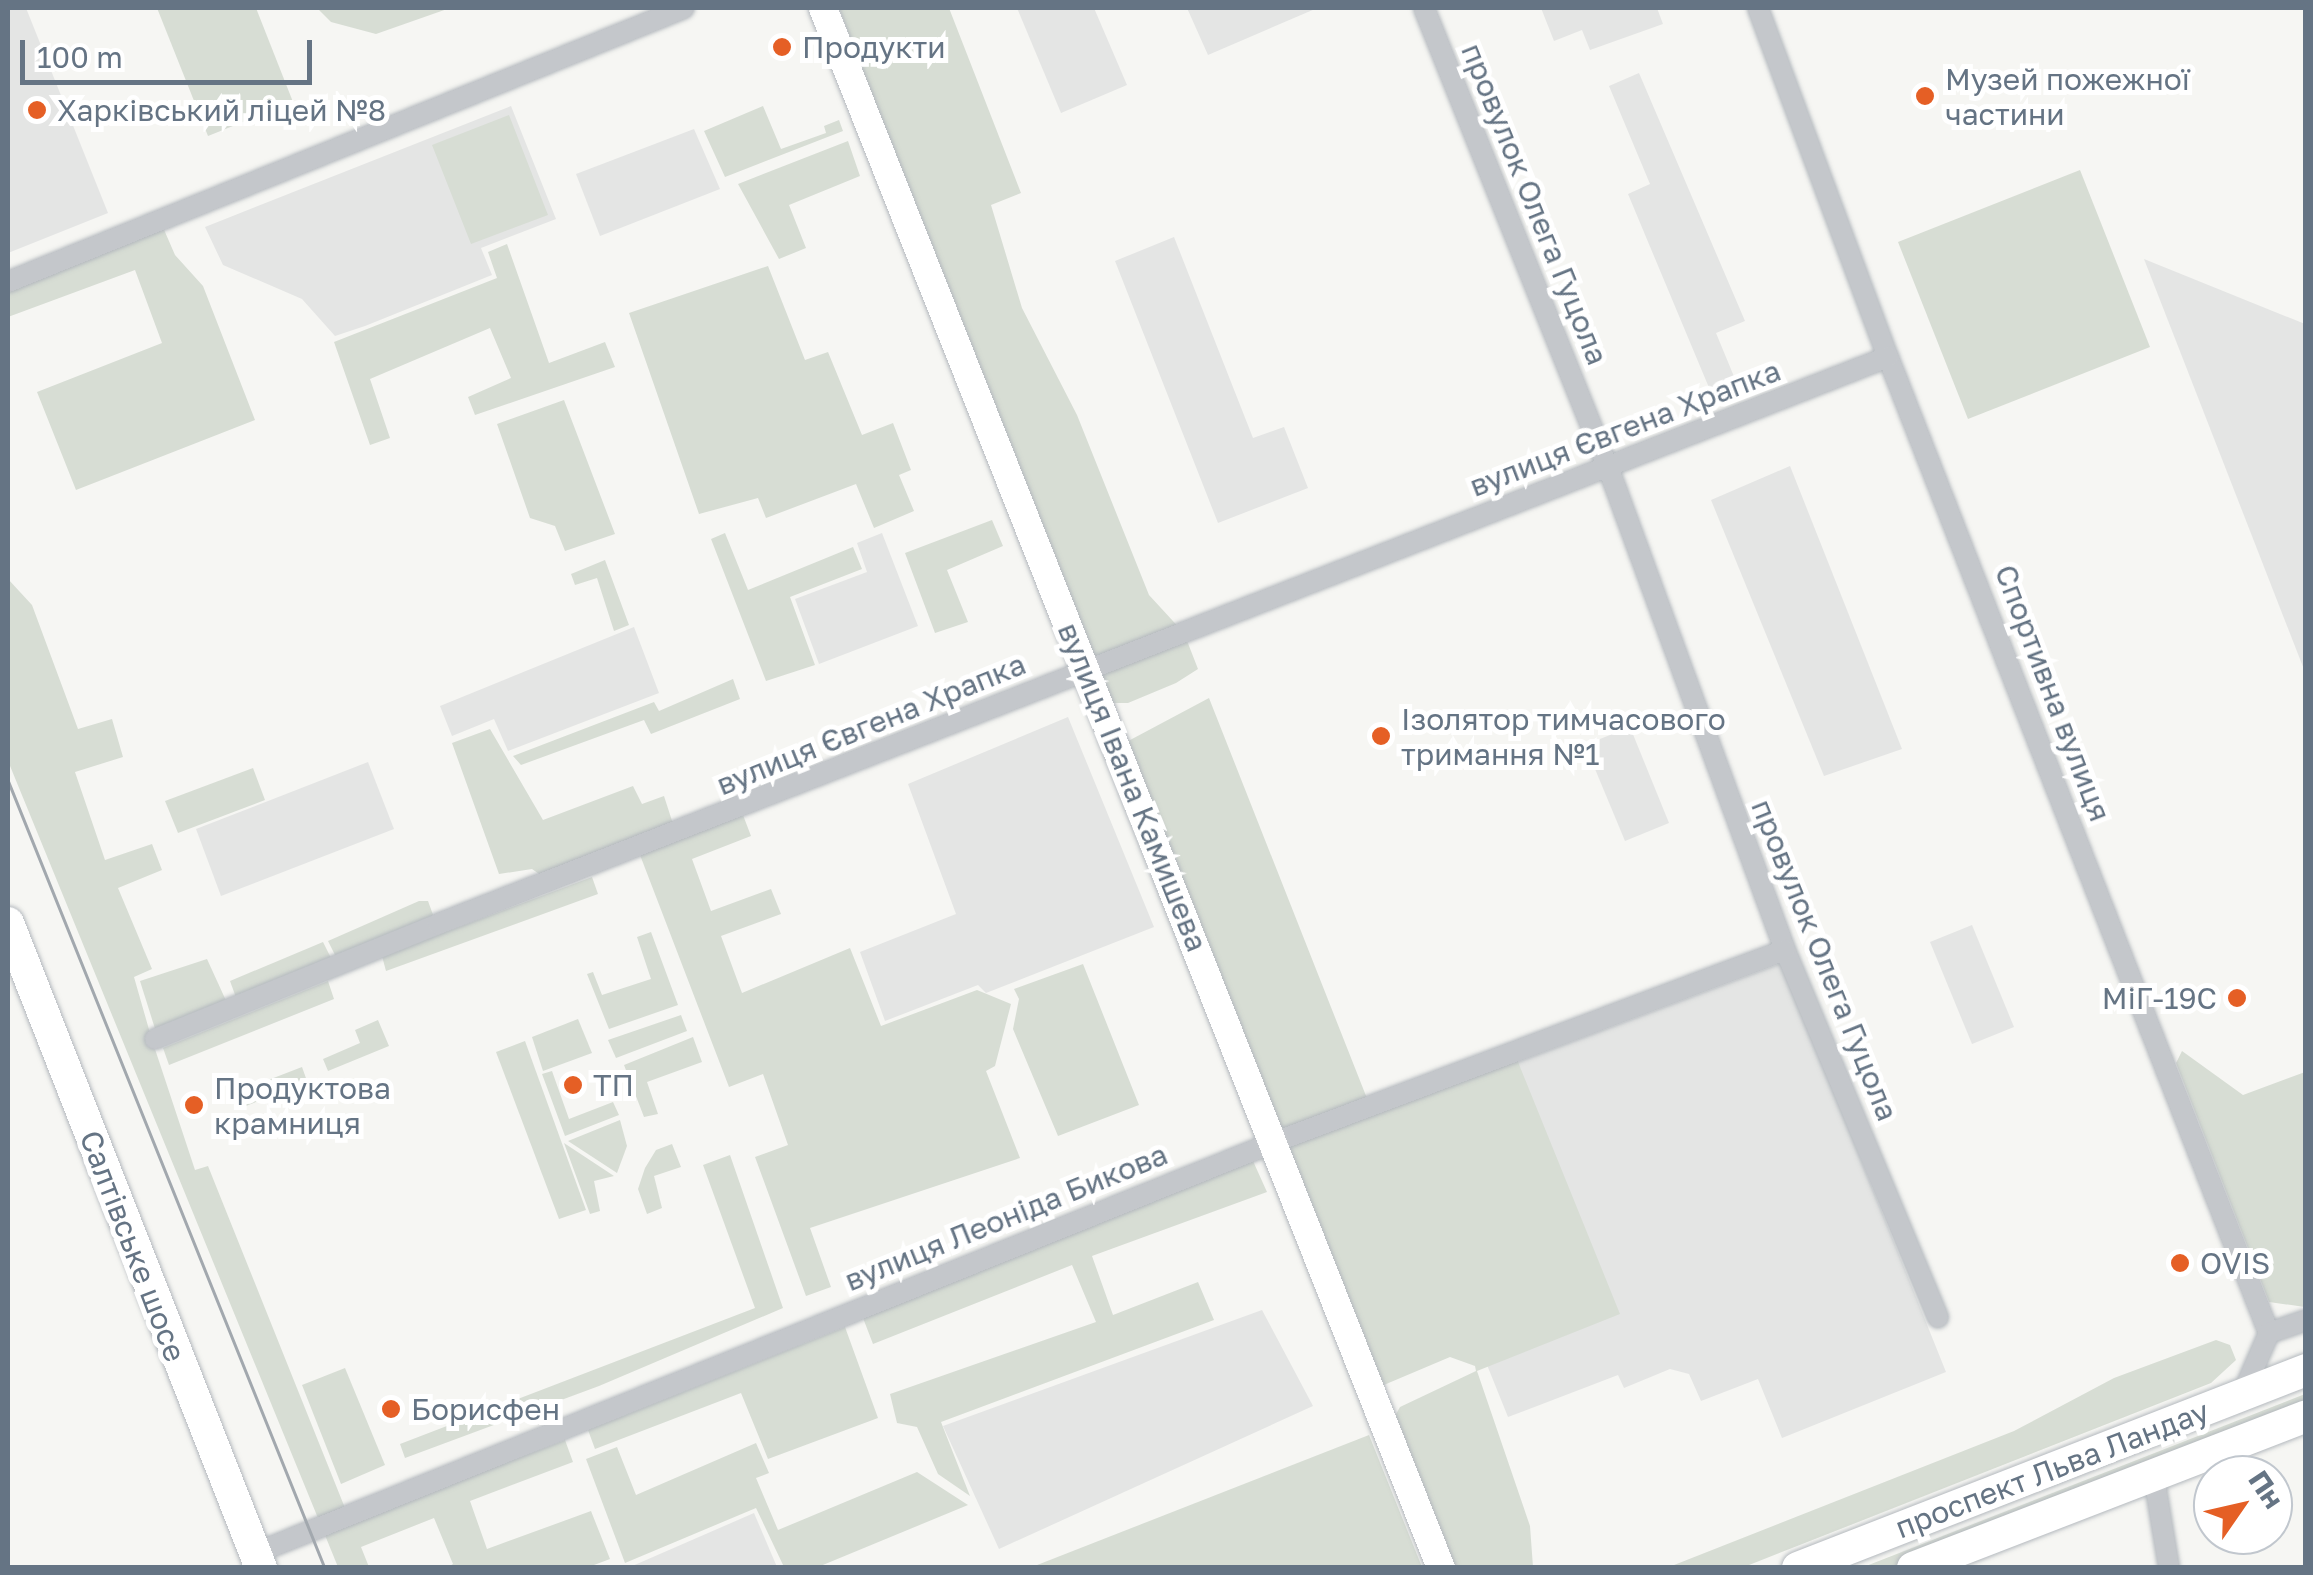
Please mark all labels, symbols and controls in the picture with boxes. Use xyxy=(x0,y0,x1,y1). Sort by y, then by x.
scale bar xyxy=(25,20,318,82)
place label: Продукти xyxy=(802,29,946,65)
marker: Продукти xyxy=(771,36,793,58)
street label: провулок Олега Гуцола xyxy=(1454,38,1616,370)
text: 100 m xyxy=(37,39,123,75)
place label: Музей пожежної частини xyxy=(1945,61,2190,132)
marker: Музей пожежної частини xyxy=(1914,85,1936,107)
place label: Харківський ліцей №8 xyxy=(57,92,386,128)
marker: Харківський ліцей №8 xyxy=(26,99,48,121)
street label: вулиця Євгена Храпка xyxy=(1465,352,1785,504)
street label: Спортивна вулиця xyxy=(1988,560,2118,826)
street label: вулиця Івана Камишева xyxy=(1051,617,1215,957)
street label: вулиця Євгена Храпка xyxy=(711,646,1031,802)
place label: Ізолятор тимчасового тримання №1 xyxy=(1401,701,1726,772)
marker: Ізолятор тимчасового тримання №1 xyxy=(1370,725,1392,747)
street label: провулок Олега Гуцола xyxy=(1744,794,1906,1126)
place label: МіГ-19С xyxy=(2102,980,2217,1016)
marker: МіГ-19С xyxy=(2226,987,2248,1009)
place label: ТП xyxy=(593,1067,634,1103)
place label: Продуктова крамниця xyxy=(214,1070,391,1140)
marker: ТП xyxy=(562,1074,584,1096)
marker: Продуктова крамниця xyxy=(183,1094,205,1116)
street label: Салтівське шосе xyxy=(72,1126,194,1366)
street label: вулиця Леоніда Бикова xyxy=(839,1136,1173,1298)
place label: OVIS xyxy=(2200,1245,2270,1281)
marker: OVIS xyxy=(2169,1252,2191,1274)
place label: Борисфен xyxy=(411,1391,560,1427)
street label: проспект Льва Ландау xyxy=(1890,1393,2214,1545)
marker: Борисфен xyxy=(380,1398,402,1420)
north arrow xyxy=(2193,1455,2293,1555)
text: Пн xyxy=(2242,1464,2291,1514)

